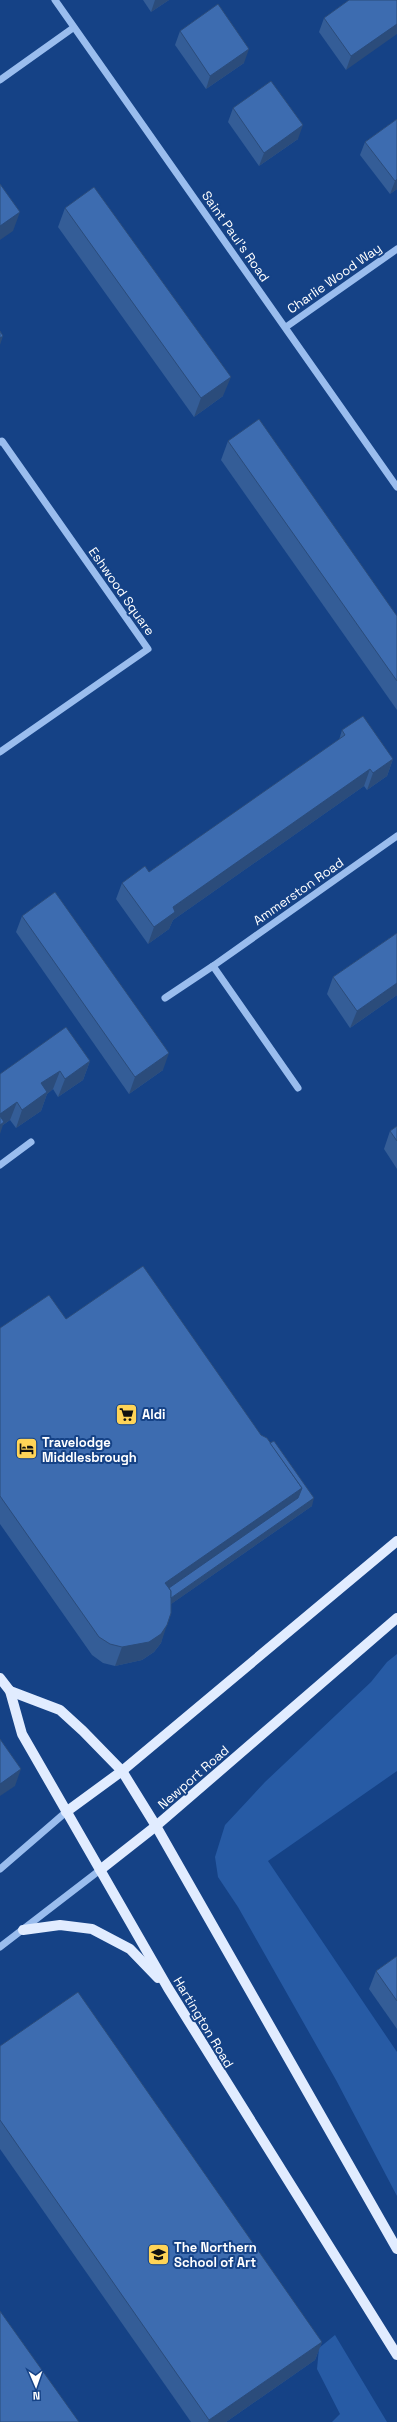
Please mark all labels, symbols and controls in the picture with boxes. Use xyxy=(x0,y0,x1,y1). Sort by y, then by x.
street label: Saint Paul's Road xyxy=(198,188,273,285)
street label: Charlie Wood Way xyxy=(284,239,385,317)
street label: Eshwood Square xyxy=(85,544,158,639)
street label: Ammerston Road xyxy=(250,854,347,929)
supermarket icon: Aldi xyxy=(114,1401,140,1427)
place label: Aldi xyxy=(142,1406,165,1423)
place label: Travelodge Middlesbrough xyxy=(42,1434,137,1466)
hotel icon: Travelodge Middlesbrough xyxy=(13,1436,39,1462)
street label: Newport Road xyxy=(154,1742,233,1813)
street label: Hartington Road xyxy=(170,1974,237,2071)
place label: The Northern School of Art xyxy=(174,2239,257,2271)
school or university icon: The Northern School of Art xyxy=(145,2241,171,2267)
north arrow xyxy=(16,2366,56,2406)
text: N xyxy=(32,2389,40,2403)

